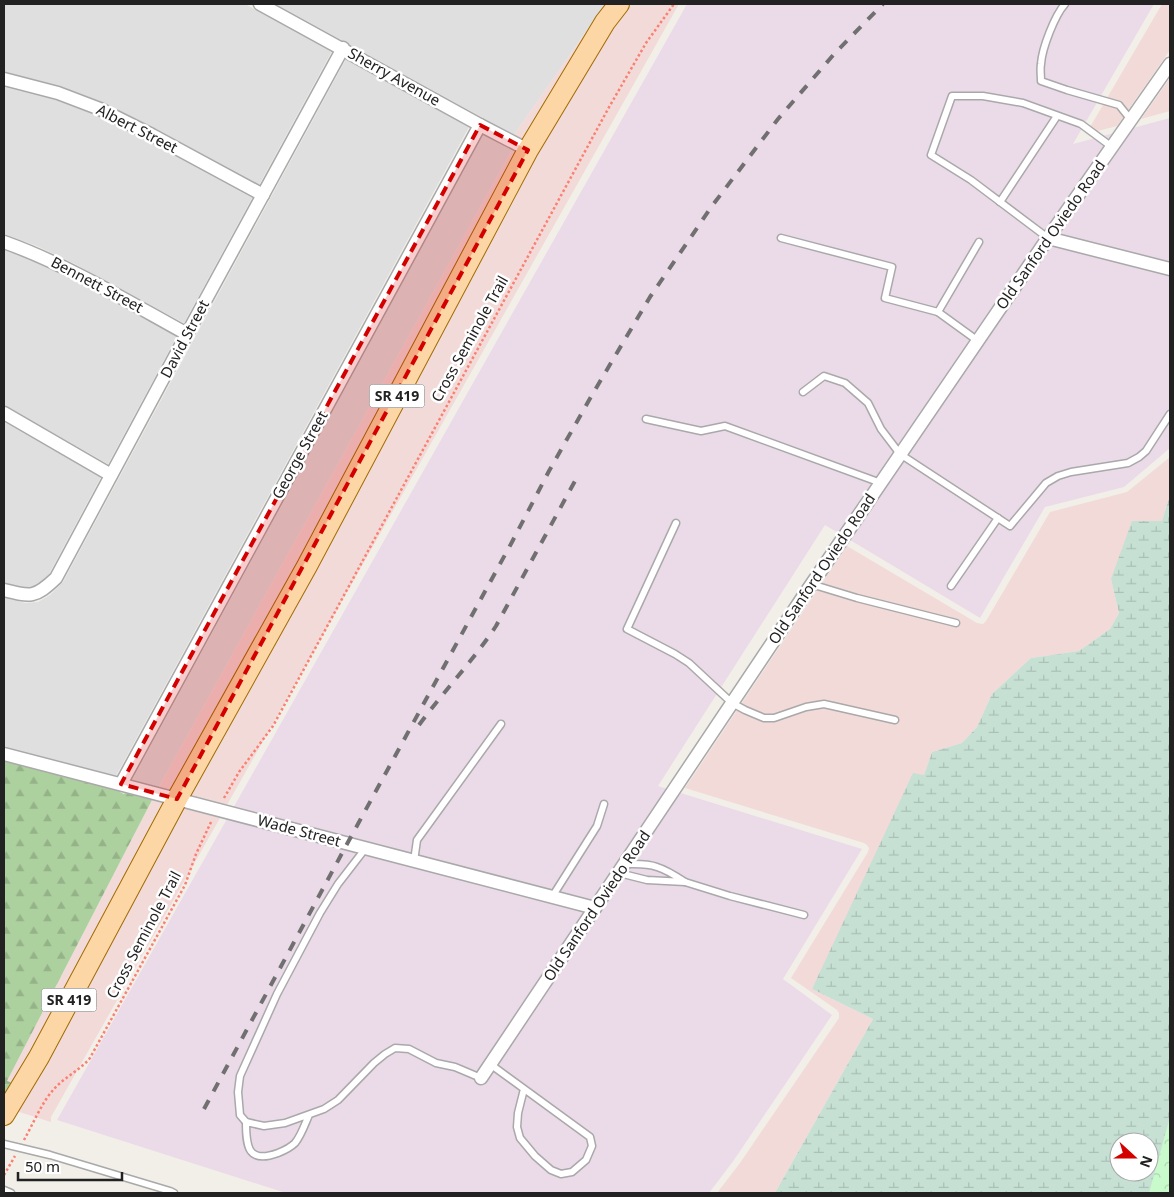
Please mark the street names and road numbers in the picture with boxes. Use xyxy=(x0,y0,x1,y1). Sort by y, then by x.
street label: Sherry Avenue xyxy=(345,43,444,110)
street label: Albert Street xyxy=(93,99,182,157)
street label: Old Sanford Oviedo Road xyxy=(991,156,1109,313)
street label: Bennett Street xyxy=(48,251,148,317)
street label: Cross Seminole Trail xyxy=(426,272,512,405)
street label: David Street xyxy=(155,295,213,381)
road number: SR 419 xyxy=(370,384,424,408)
street label: George Street xyxy=(267,406,332,502)
street label: Old Sanford Oviedo Road xyxy=(763,489,879,648)
street label: Wade Street xyxy=(255,809,344,851)
street label: Old Sanford Oviedo Road xyxy=(538,826,654,985)
street label: Cross Seminole Trail xyxy=(101,867,185,1002)
road number: SR 419 xyxy=(42,988,96,1012)

